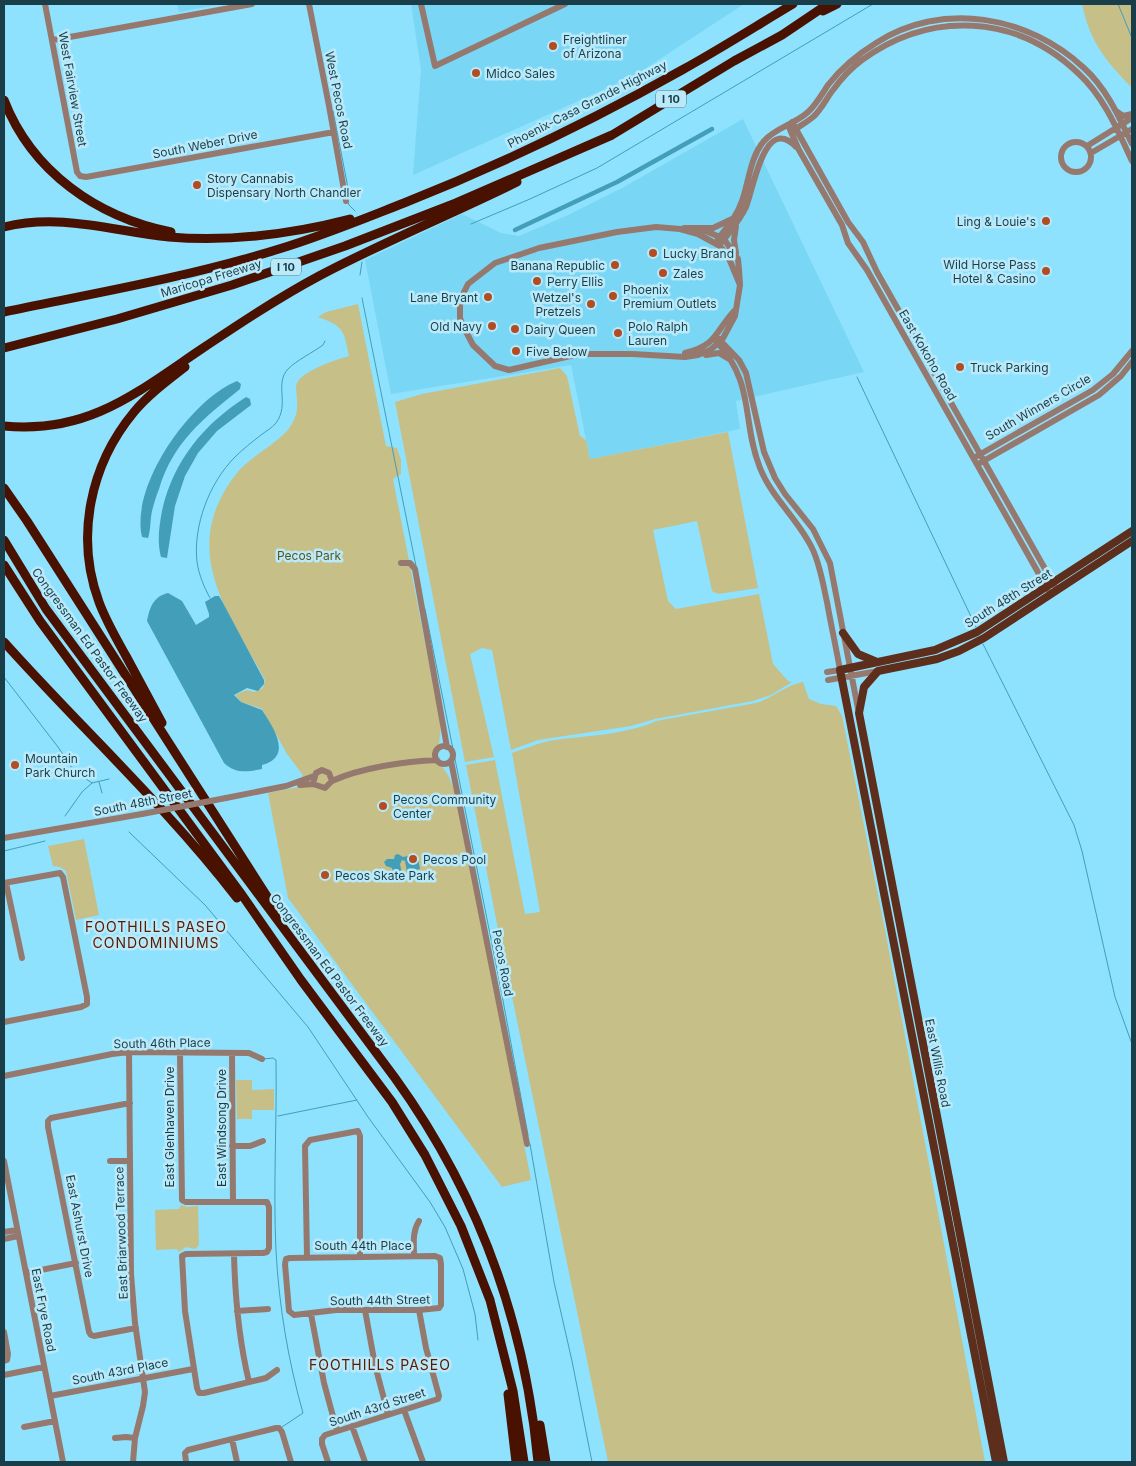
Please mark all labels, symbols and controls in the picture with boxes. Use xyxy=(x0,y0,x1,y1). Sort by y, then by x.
street label: West Fairview Street xyxy=(56,30,91,148)
place label: Freightliner of Arizona xyxy=(563,32,627,61)
marker: Freightliner of Arizona xyxy=(547,40,559,52)
street label: West Pecos Road xyxy=(322,50,356,150)
street label: Phoenix-Casa Grande Highway xyxy=(505,57,670,151)
place label: Midco Sales xyxy=(486,66,555,81)
marker: Midco Sales xyxy=(470,67,482,79)
road number: I 10 xyxy=(656,90,686,108)
street label: South Weber Drive xyxy=(151,126,259,162)
place label: Story Cannabis Dispensary North Chandler xyxy=(207,171,362,200)
marker: Story Cannabis Dispensary North Chandler xyxy=(191,179,203,191)
place label: Ling & Louie's xyxy=(957,214,1036,229)
marker: Ling & Louie's xyxy=(1040,215,1052,227)
place label: Lucky Brand xyxy=(663,246,734,261)
marker: Lucky Brand xyxy=(647,247,659,259)
street label: Maricopa Freeway xyxy=(159,255,264,300)
place label: Wild Horse Pass Hotel & Casino xyxy=(943,257,1036,286)
road number: I 10 xyxy=(271,258,301,276)
place label: Banana Republic xyxy=(510,258,605,273)
marker: Banana Republic xyxy=(609,259,621,271)
marker: Wild Horse Pass Hotel & Casino xyxy=(1040,265,1052,277)
place label: Zales xyxy=(673,266,704,281)
marker: Zales xyxy=(657,267,669,279)
place label: Perry Ellis xyxy=(547,274,603,289)
marker: Perry Ellis xyxy=(531,275,543,287)
place label: Phoenix Premium Outlets xyxy=(623,282,717,311)
place label: Lane Bryant xyxy=(410,290,478,305)
place label: Wetzel's Pretzels xyxy=(533,290,581,319)
marker: Phoenix Premium Outlets xyxy=(607,290,619,302)
marker: Lane Bryant xyxy=(482,291,494,303)
marker: Wetzel's Pretzels xyxy=(585,298,597,310)
street label: East Kokoho Road xyxy=(896,307,960,403)
place label: Old Navy xyxy=(430,319,482,334)
place label: Polo Ralph Lauren xyxy=(628,319,688,348)
marker: Old Navy xyxy=(486,320,498,332)
place label: Dairy Queen xyxy=(525,322,595,337)
marker: Dairy Queen xyxy=(509,323,521,335)
marker: Polo Ralph Lauren xyxy=(612,327,624,339)
place label: Five Below xyxy=(526,344,588,359)
marker: Five Below xyxy=(510,345,522,357)
place label: Truck Parking xyxy=(970,360,1049,375)
marker: Truck Parking xyxy=(954,361,966,373)
street label: South Winners Circle xyxy=(983,371,1093,443)
park label: Pecos Park xyxy=(277,548,341,563)
street label: Congressman Ed Pastor Freeway xyxy=(29,565,151,726)
street label: South 48th Street xyxy=(962,565,1054,631)
place label: Mountain Park Church xyxy=(25,751,95,780)
marker: Mountain Park Church xyxy=(9,759,21,771)
street label: South 48th Street xyxy=(93,785,193,819)
place label: Pecos Community Center xyxy=(393,792,497,821)
marker: Pecos Community Center xyxy=(377,800,389,812)
place label: Pecos Pool xyxy=(423,852,486,867)
marker: Pecos Pool xyxy=(407,853,419,865)
place label: Pecos Skate Park xyxy=(335,868,435,883)
marker: Pecos Skate Park xyxy=(319,869,331,881)
street label: Congressman Ed Pastor Freeway xyxy=(268,891,393,1050)
district label: FOOTHILLS PASEO CONDOMINIUMS xyxy=(85,918,227,951)
street label: Pecos Road xyxy=(489,929,517,997)
street label: East Willis Road xyxy=(922,1018,954,1108)
street label: South 46th Place xyxy=(113,1035,211,1051)
street label: East Glenhaven Drive xyxy=(162,1067,177,1187)
street label: East Windsong Drive xyxy=(214,1069,229,1187)
street label: East Briarwood Terrace xyxy=(111,1166,131,1300)
street label: East Ashurst Drive xyxy=(63,1173,97,1279)
street label: South 44th Place xyxy=(314,1238,412,1253)
street label: East Frye Road xyxy=(29,1267,59,1353)
street label: South 44th Street xyxy=(330,1292,430,1308)
street label: South 43rd Place xyxy=(71,1354,169,1388)
district label: FOOTHILLS PASEO xyxy=(309,1356,451,1373)
street label: South 43rd Street xyxy=(327,1384,427,1430)

